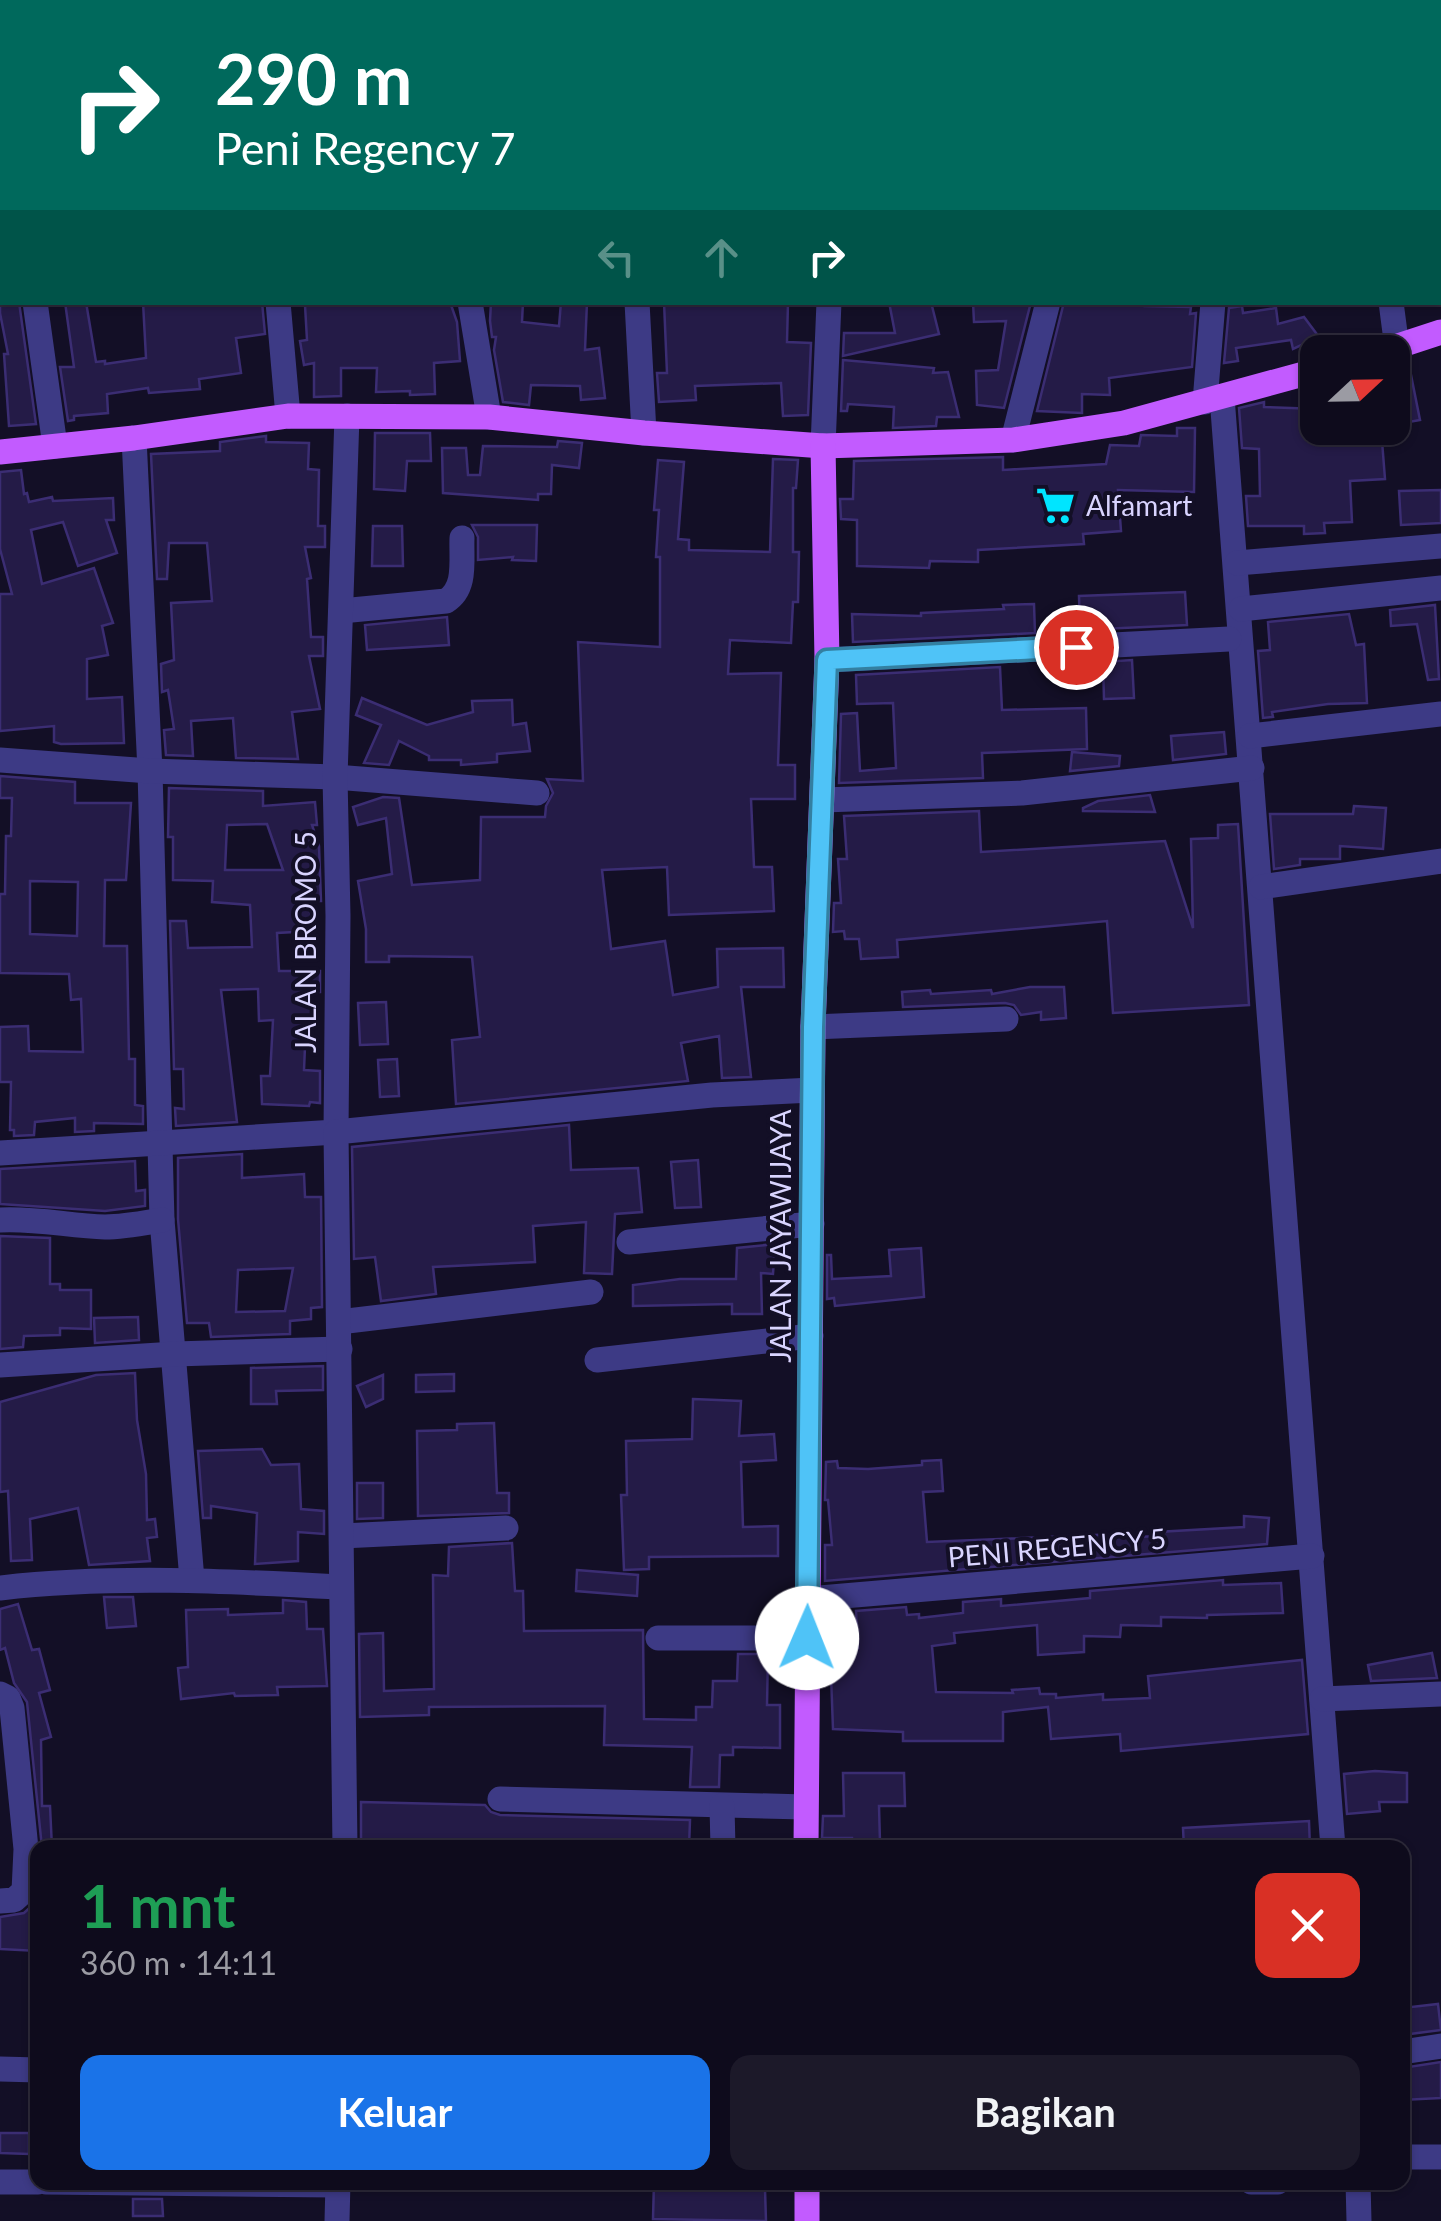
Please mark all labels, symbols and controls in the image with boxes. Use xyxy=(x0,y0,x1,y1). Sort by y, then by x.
text: 290 m xyxy=(215,36,412,120)
icon: right xyxy=(50,40,180,170)
text: Peni Regency 7 xyxy=(215,121,516,175)
icon: left xyxy=(589,230,644,285)
icon: ahead xyxy=(694,230,749,285)
icon: right xyxy=(799,230,854,285)
north arrow xyxy=(1300,335,1410,445)
map controls xyxy=(1300,335,1410,445)
supermarket icon: Alfamart xyxy=(1035,485,1077,527)
place label: Alfamart xyxy=(1086,488,1192,522)
pin xyxy=(1034,605,1119,690)
icon: arrive xyxy=(1049,620,1104,675)
street label: JALAN BROMO 5 xyxy=(288,831,322,1053)
street label: JALAN JAYAWIJAYA xyxy=(763,1109,797,1363)
street label: PENI REGENCY 5 xyxy=(946,1521,1168,1573)
position arrow xyxy=(755,1586,859,1690)
text: 1 mnt xyxy=(80,1869,235,1941)
button: close xyxy=(1255,1873,1360,1978)
text: 360 m · 14:11 xyxy=(80,1943,277,1982)
button: Keluar xyxy=(80,2055,710,2170)
button: Bagikan xyxy=(730,2055,1360,2170)

